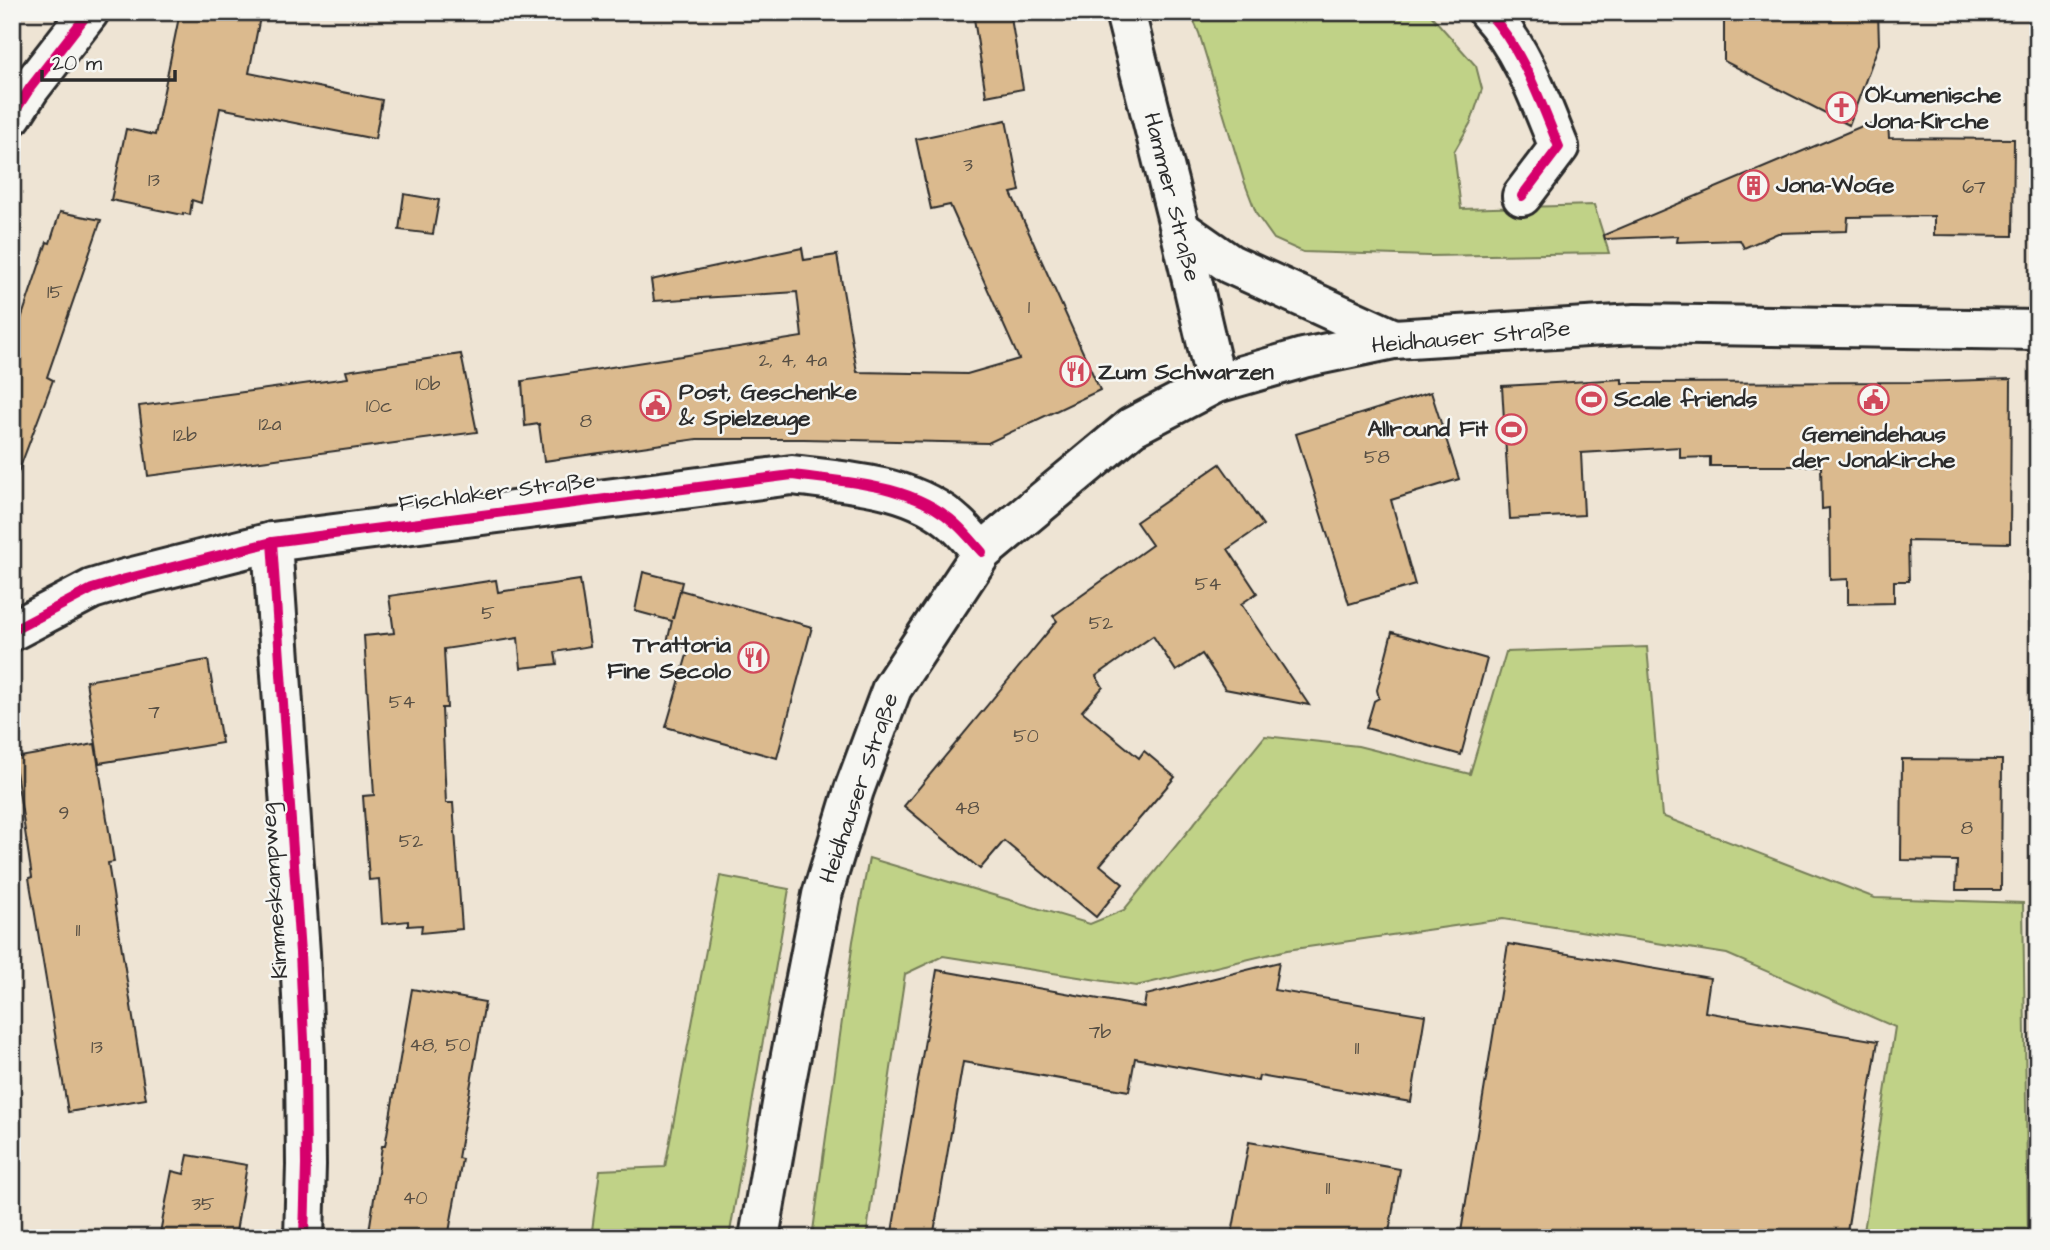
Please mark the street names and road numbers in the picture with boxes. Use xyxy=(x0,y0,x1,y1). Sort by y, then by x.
street label: Hammer Straße xyxy=(1136,109,1208,285)
street label: Heidhauser Straße xyxy=(1370,312,1572,362)
street label: Fischlaker Straße xyxy=(397,464,597,520)
street label: Heidhauser Straße xyxy=(811,688,907,888)
street label: Kimmeskampweg xyxy=(252,802,297,980)

